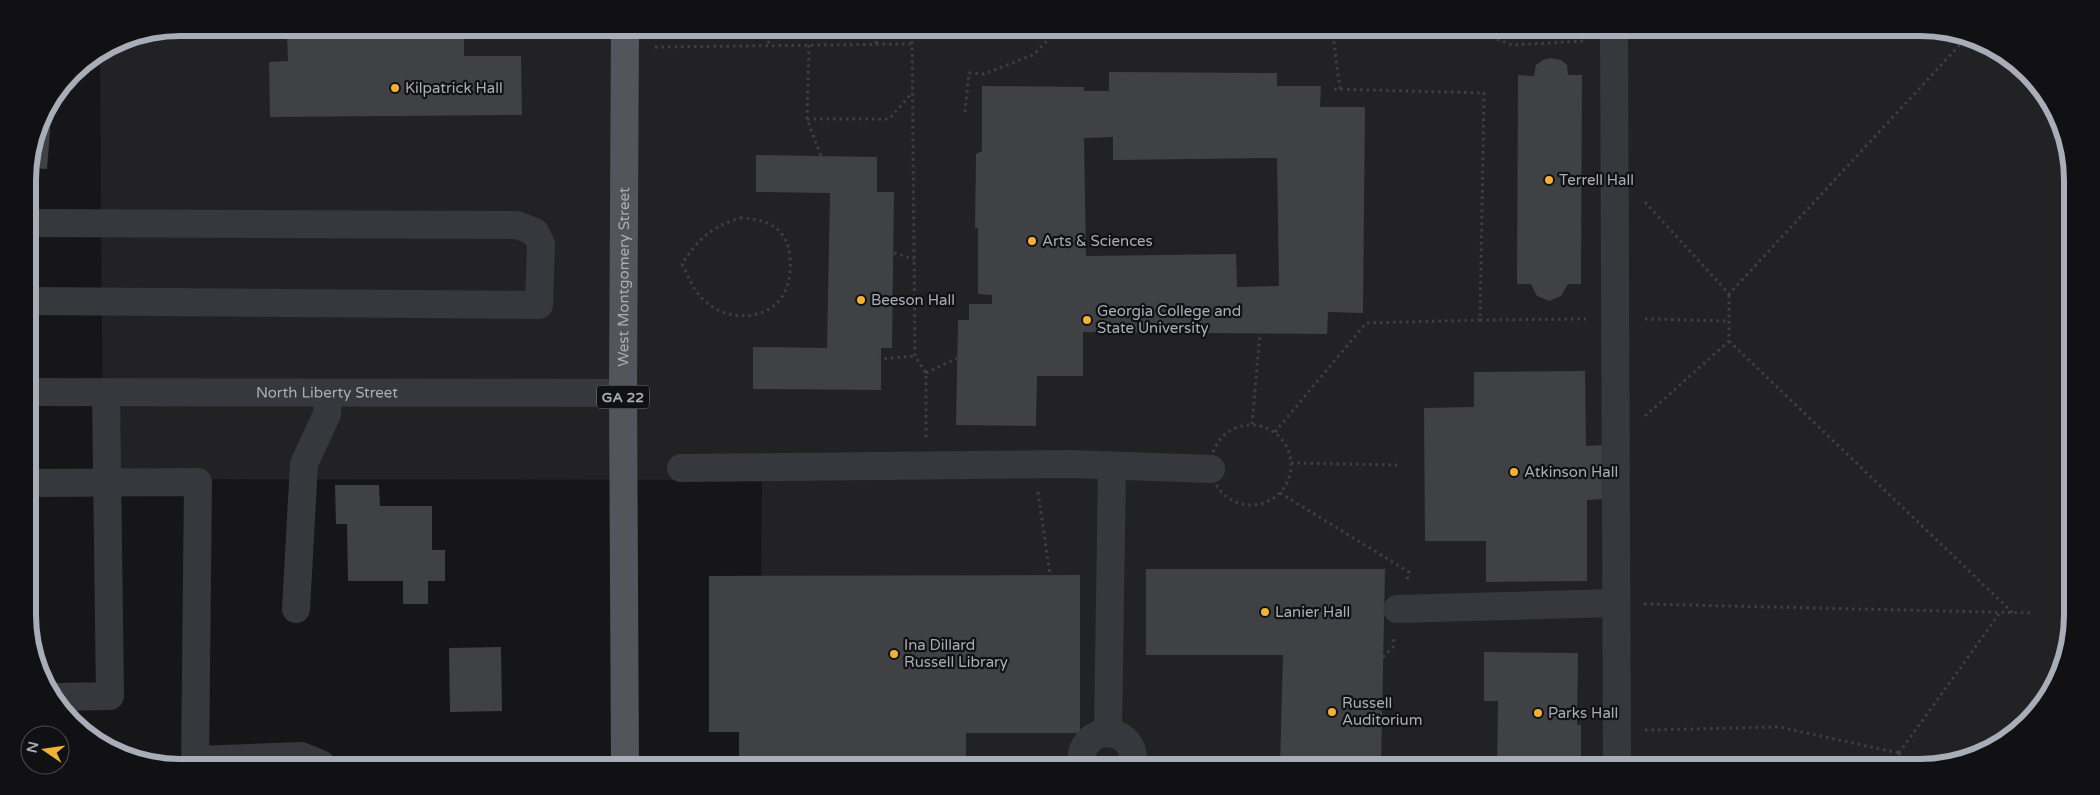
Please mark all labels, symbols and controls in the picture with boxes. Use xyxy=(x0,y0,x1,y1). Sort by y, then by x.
place label: Kilpatrick Hall xyxy=(405,79,503,97)
marker: Kilpatrick Hall xyxy=(389,82,401,94)
place label: Terrell Hall xyxy=(1559,171,1634,189)
marker: Terrell Hall xyxy=(1543,174,1555,186)
street label: West Montgomery Street xyxy=(614,187,633,367)
place label: Arts & Sciences xyxy=(1042,232,1153,250)
marker: Arts & Sciences xyxy=(1026,235,1038,247)
place label: Beeson Hall xyxy=(871,291,955,309)
marker: Beeson Hall xyxy=(855,294,867,306)
place label: Georgia College and State University xyxy=(1097,302,1241,337)
marker: Georgia College and State University xyxy=(1081,314,1093,326)
street label: North Liberty Street xyxy=(256,383,398,402)
road number: GA 22 xyxy=(597,386,649,408)
place label: Atkinson Hall xyxy=(1524,463,1618,481)
marker: Atkinson Hall xyxy=(1508,466,1520,478)
place label: Lanier Hall xyxy=(1275,603,1350,621)
marker: Lanier Hall xyxy=(1259,606,1271,618)
place label: Ina Dillard Russell Library xyxy=(904,636,1008,671)
marker: Ina Dillard Russell Library xyxy=(888,648,900,660)
place label: Russell Auditorium xyxy=(1342,694,1422,729)
place label: Parks Hall xyxy=(1548,704,1618,722)
marker: Russell Auditorium xyxy=(1326,706,1338,718)
marker: Parks Hall xyxy=(1532,707,1544,719)
north arrow xyxy=(20,725,70,775)
text: N xyxy=(23,740,42,755)

